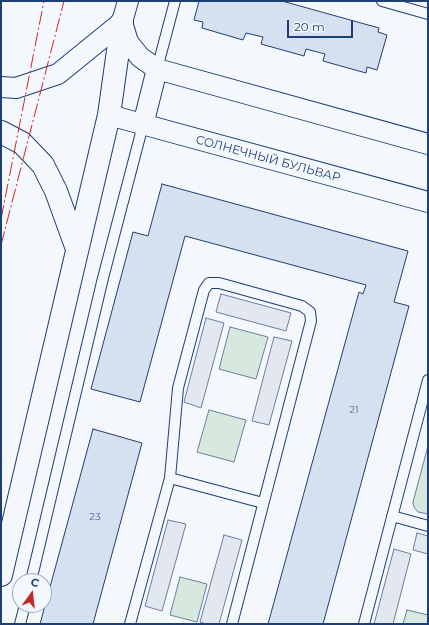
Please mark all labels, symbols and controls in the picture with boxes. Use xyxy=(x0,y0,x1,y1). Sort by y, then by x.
scale bar xyxy=(289,12,355,38)
text: 20 m xyxy=(294,19,325,34)
street label: СОЛНЕЧНЫЙ БУЛЬВАР xyxy=(194,133,342,185)
house number: 21 xyxy=(349,404,359,416)
house number: 23 xyxy=(89,511,101,523)
north arrow xyxy=(12,573,52,613)
text: С xyxy=(29,575,41,590)

